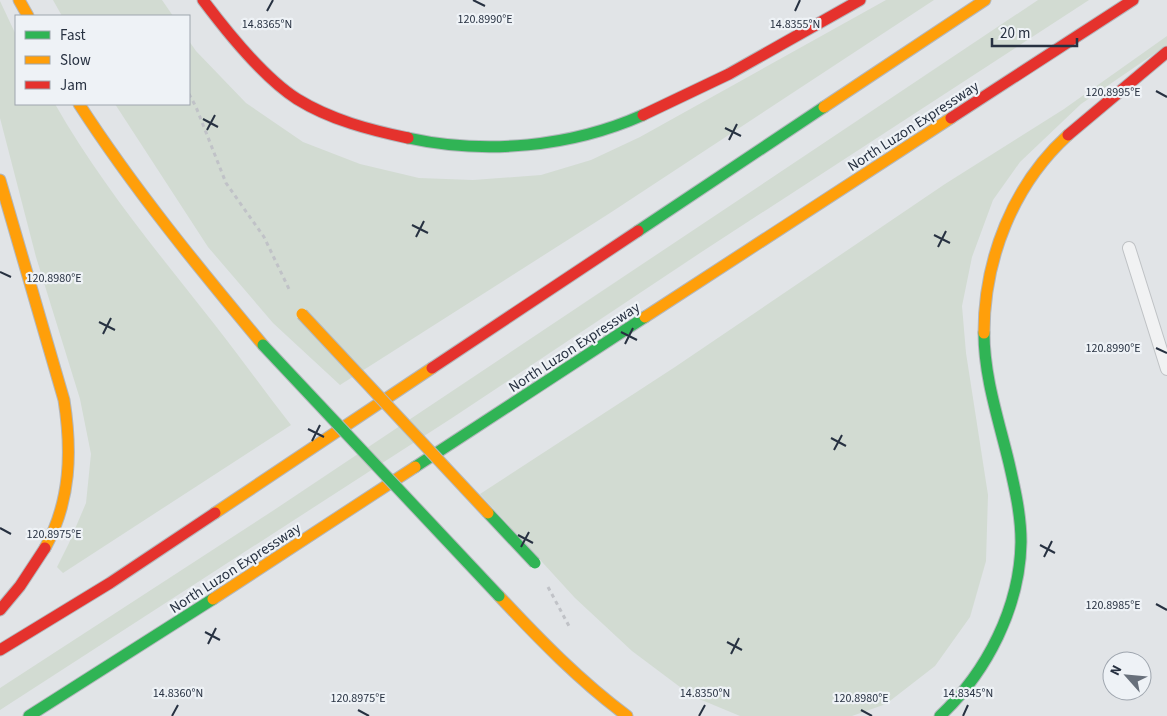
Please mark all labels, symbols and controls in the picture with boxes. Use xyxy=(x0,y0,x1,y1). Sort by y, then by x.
text: 120.8990°E xyxy=(457,11,513,28)
legend xyxy=(15,15,190,105)
scale bar xyxy=(992,15,1077,47)
text: 14.8365°N xyxy=(242,16,292,33)
text: 14.8355°N xyxy=(770,16,820,33)
text: 20 m xyxy=(1000,23,1030,44)
text: Fast xyxy=(60,25,86,46)
text: Slow xyxy=(60,50,91,71)
text: Jam xyxy=(60,75,87,96)
street label: North Luzon Expressway xyxy=(843,76,983,177)
text: 120.8995°E xyxy=(1085,84,1141,101)
text: 120.8980°E xyxy=(26,270,82,287)
street label: North Luzon Expressway xyxy=(504,297,644,398)
text: 120.8990°E xyxy=(1085,340,1141,357)
street label: North Luzon Expressway xyxy=(165,518,305,619)
text: 120.8975°E xyxy=(26,526,82,543)
text: 120.8985°E xyxy=(1085,597,1141,614)
north arrow xyxy=(1102,651,1152,701)
text: N xyxy=(1105,662,1127,679)
text: 14.8360°N xyxy=(153,685,203,702)
text: 14.8350°N xyxy=(680,685,730,702)
text: 14.8345°N xyxy=(943,685,993,702)
text: 120.8975°E xyxy=(330,690,386,707)
text: 120.8980°E xyxy=(833,690,889,707)

